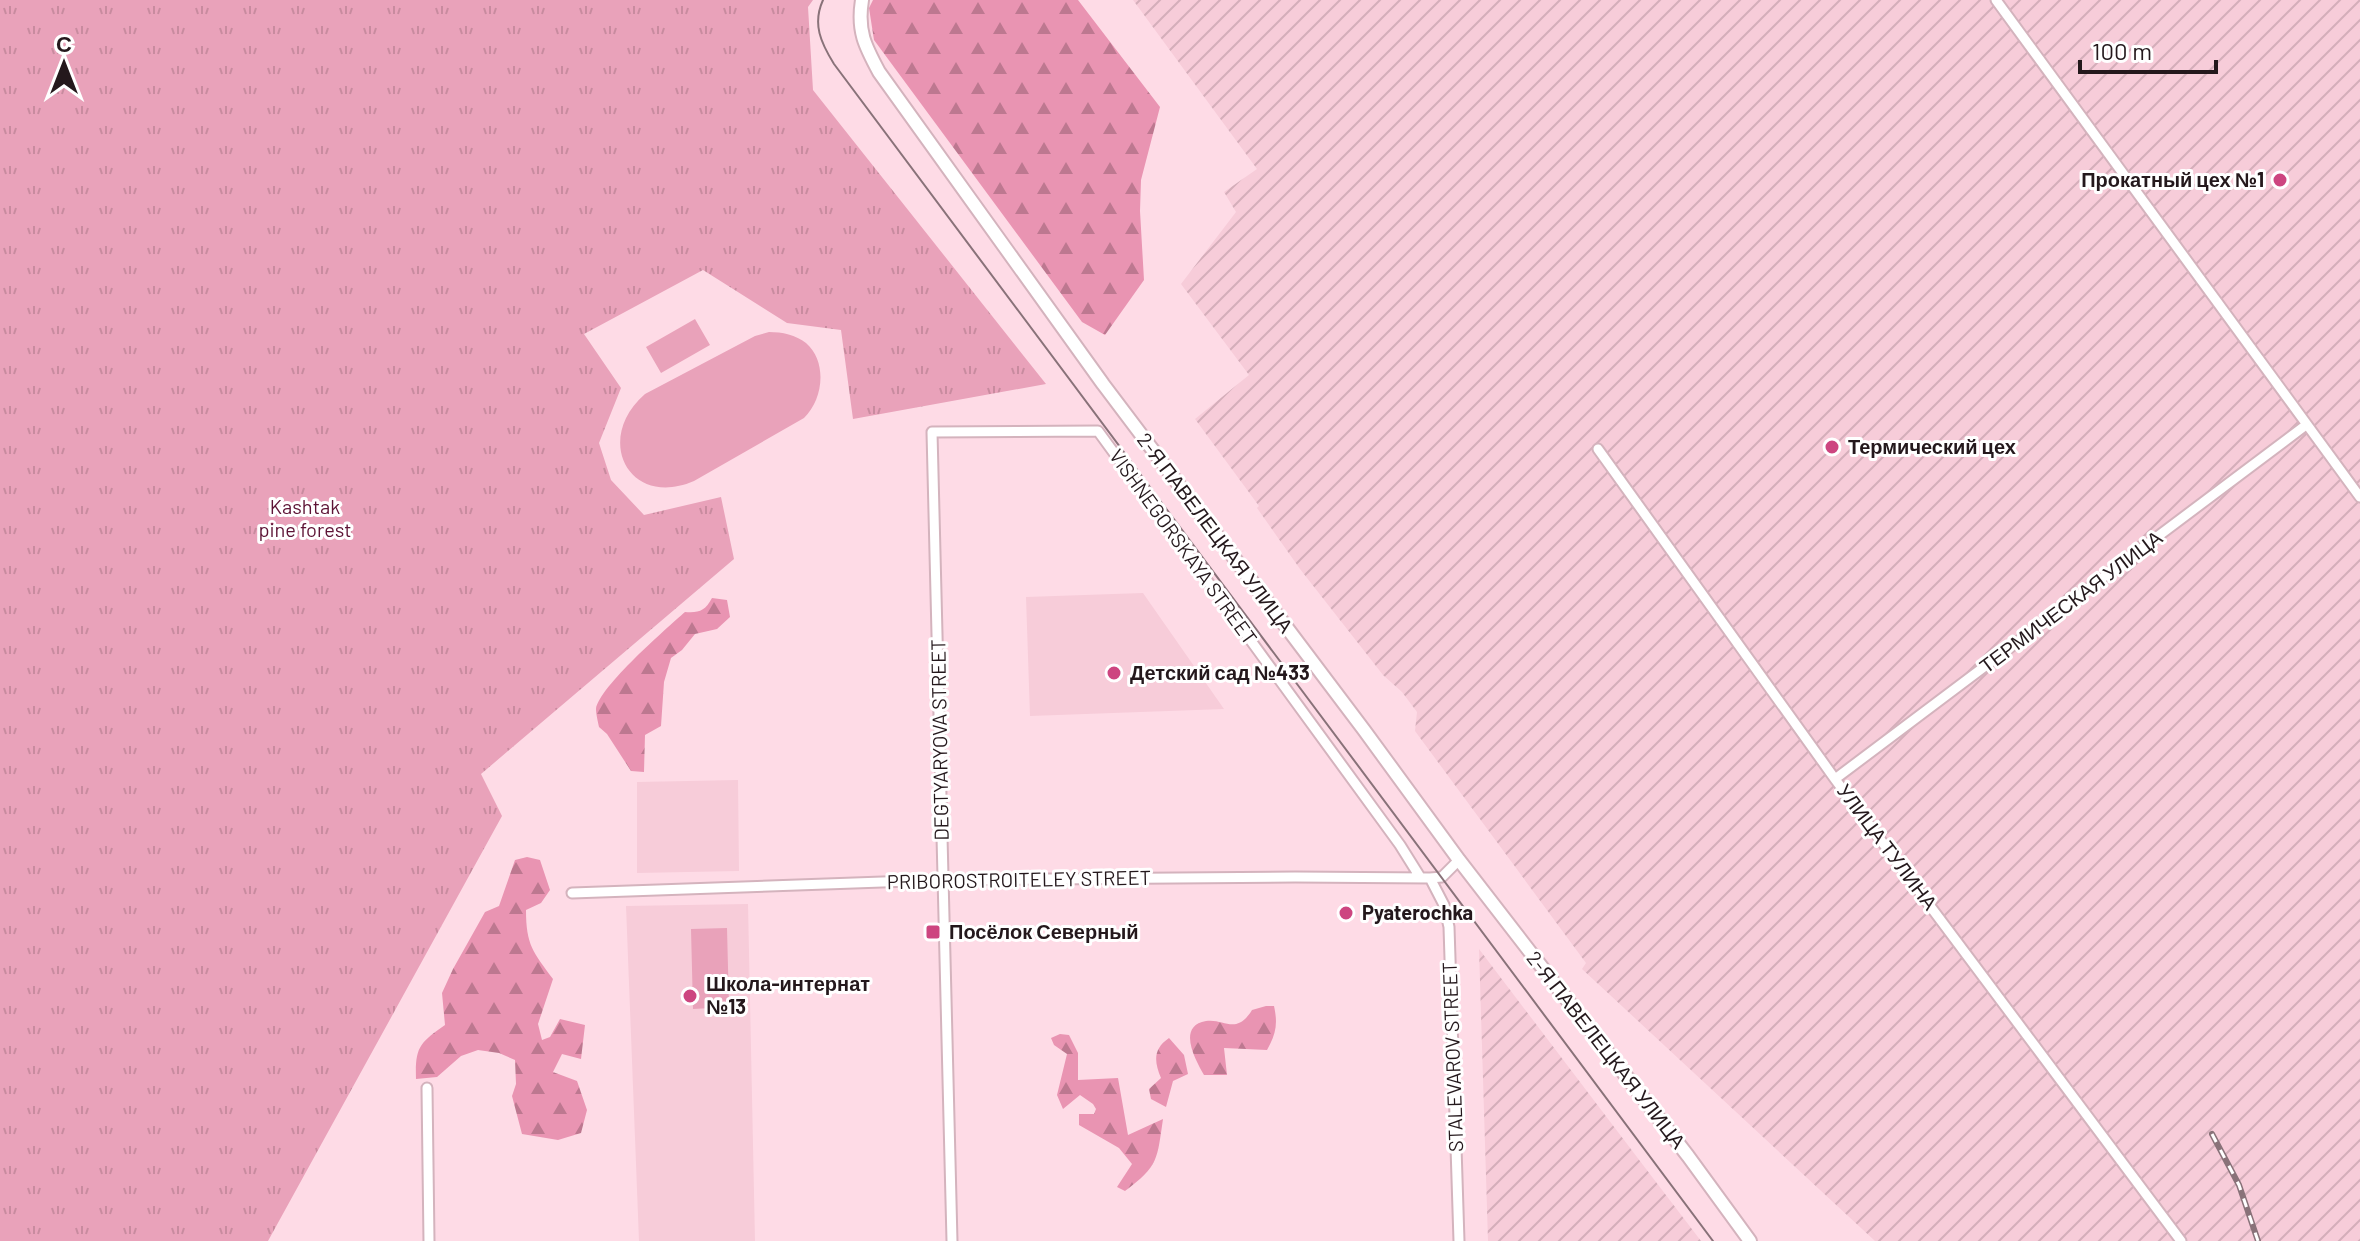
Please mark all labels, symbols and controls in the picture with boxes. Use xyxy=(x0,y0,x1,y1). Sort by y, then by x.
north arrow xyxy=(24,24,104,104)
scale bar xyxy=(2080,24,2216,74)
text: С xyxy=(56,30,72,56)
text: 100 m xyxy=(2092,36,2152,65)
place label: Прокатный цех №1 xyxy=(2081,167,2264,191)
marker: Прокатный цех №1 xyxy=(2271,171,2289,189)
street label: 2-Я ПАВЕЛЕЦКАЯ УЛИЦА xyxy=(1133,428,1299,638)
place label: Термический цех xyxy=(1848,434,2016,458)
marker: Термический цех xyxy=(1823,438,1841,456)
street label: VISHNEGORSKAYA STREET xyxy=(1105,444,1263,649)
park label: Kashtak pine forest xyxy=(258,494,352,541)
street label: ТЕРМИЧЕСКАЯ УЛИЦА xyxy=(1975,524,2167,678)
street label: DEGTYARYOVA STREET xyxy=(925,639,953,841)
place label: Детский сад №433 xyxy=(1130,660,1310,684)
marker: Детский сад №433 xyxy=(1105,664,1123,682)
street label: УЛИЦА ТУЛИНА xyxy=(1833,779,1943,915)
street label: PRIBOROSTROITELEY STREET xyxy=(887,865,1151,893)
place label: Pyaterochka xyxy=(1362,900,1473,924)
marker: Pyaterochka xyxy=(1337,904,1355,922)
place label: Посёлок Северный xyxy=(949,919,1139,943)
marker: Посёлок Северный xyxy=(924,923,942,941)
street label: 2-Я ПАВЕЛЕЦКАЯ УЛИЦА xyxy=(1522,946,1692,1153)
street label: STALEVAROV STREET xyxy=(1437,962,1467,1153)
place label: Школа-интернат №13 xyxy=(706,971,870,1018)
marker: Школа-интернат №13 xyxy=(681,987,699,1005)

